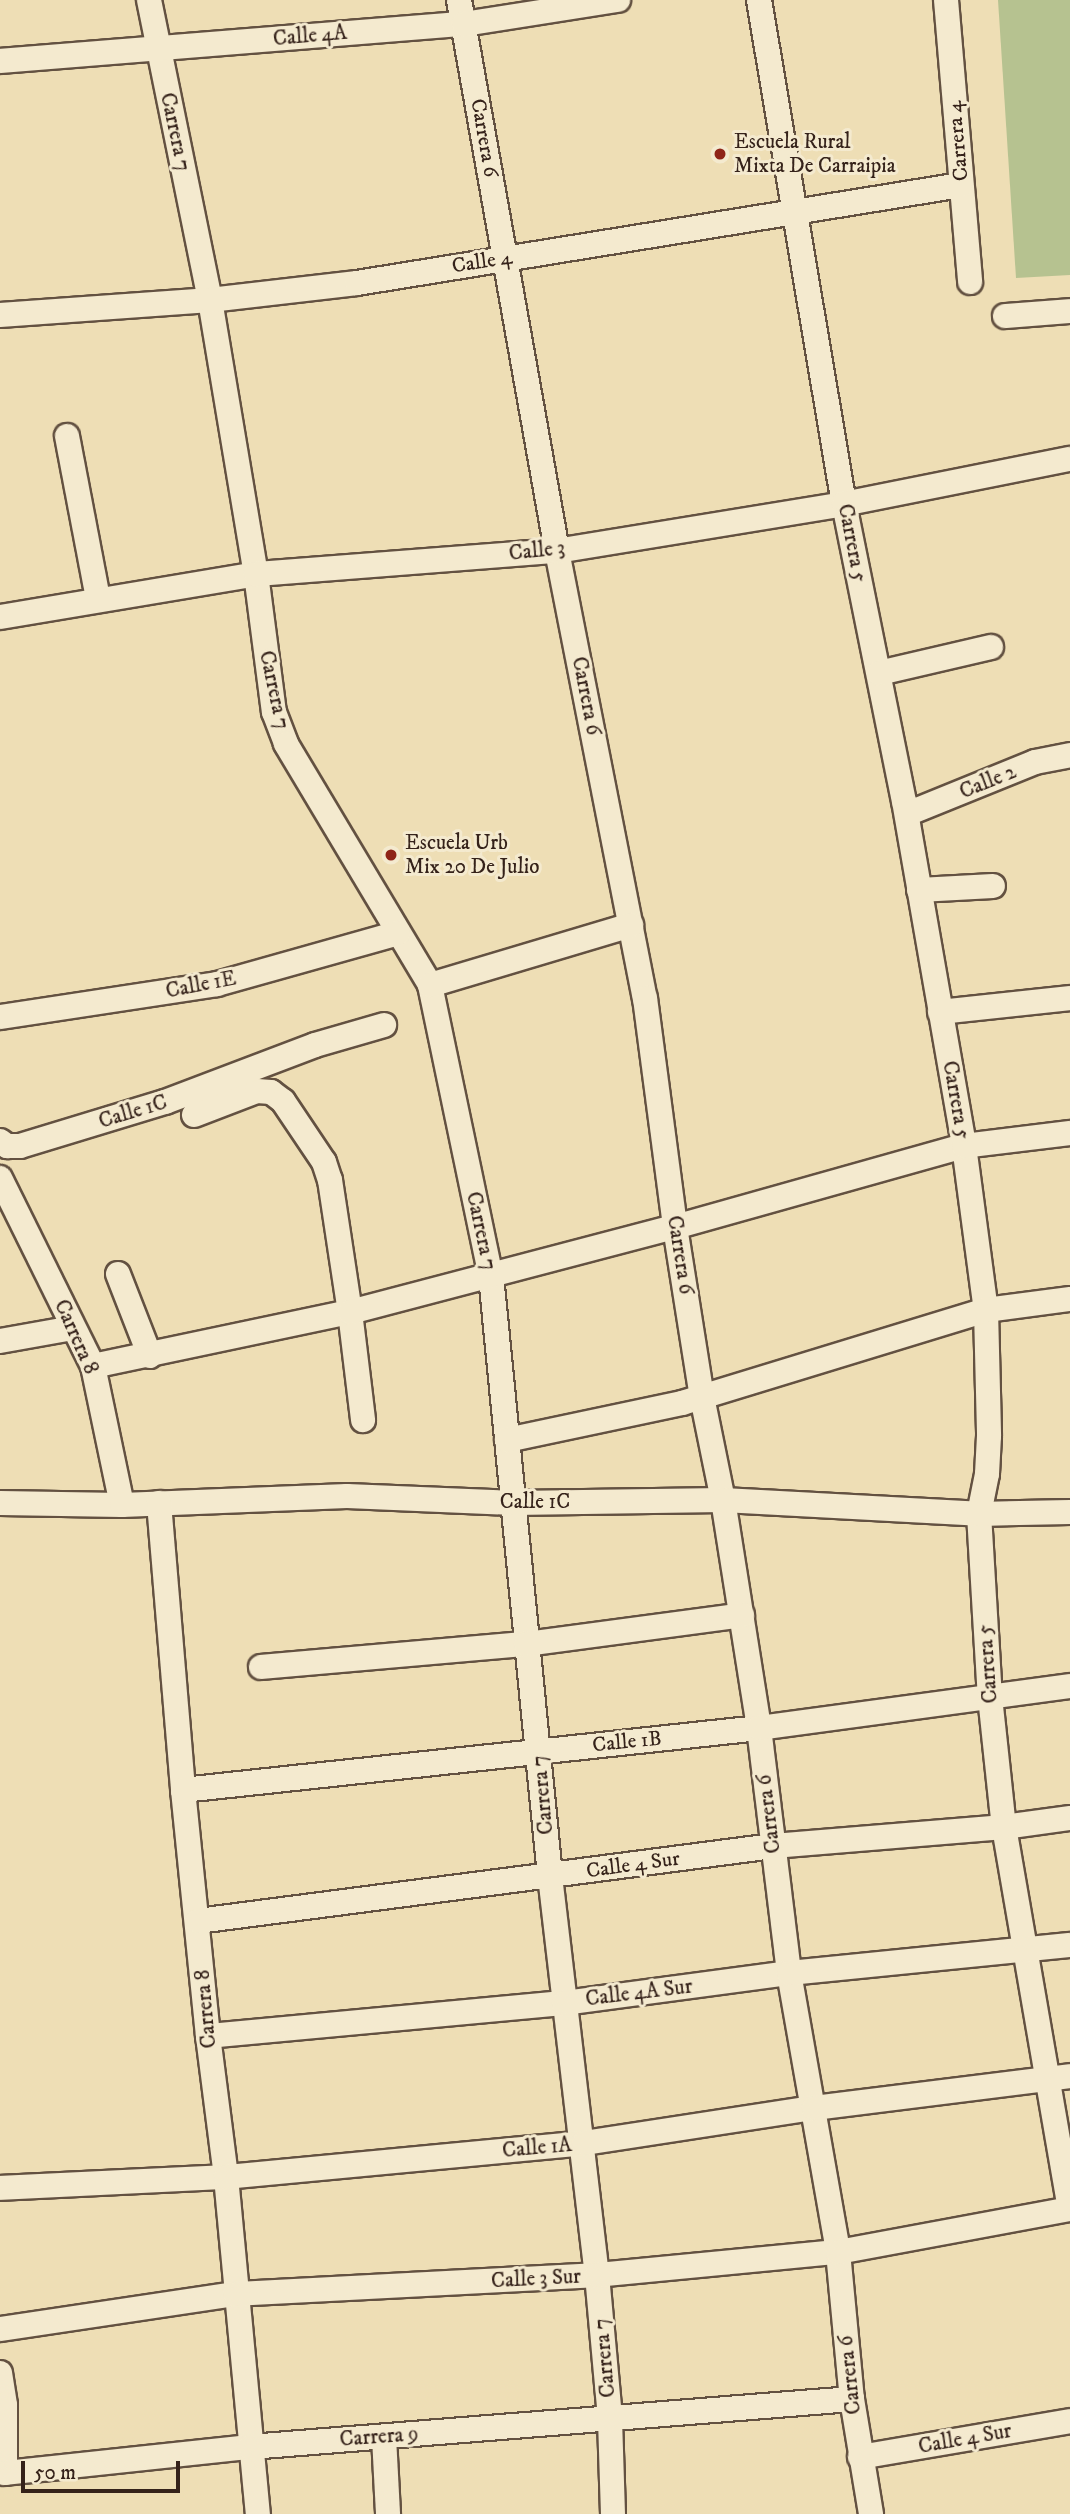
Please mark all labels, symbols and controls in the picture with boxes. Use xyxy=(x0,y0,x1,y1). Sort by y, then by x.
street label: Calle 4A xyxy=(272,20,348,52)
street label: Carrera 7 xyxy=(154,90,196,174)
street label: Carrera 6 xyxy=(465,97,503,179)
street label: Carrera 4 xyxy=(942,100,974,182)
place label: Escuela Rural Mixta De Carraipia xyxy=(734,129,896,179)
marker: Escuela Rural Mixta De Carraipia xyxy=(712,146,728,162)
street label: Calle 4 xyxy=(450,245,514,279)
street label: Carrera 5 xyxy=(832,502,872,584)
street label: Calle 3 xyxy=(508,536,566,566)
street label: Carrera 7 xyxy=(253,648,295,732)
street label: Carrera 6 xyxy=(566,655,606,737)
street label: Calle 2 xyxy=(956,759,1020,805)
place label: Escuela Urb Mix 20 De Julio xyxy=(405,830,539,880)
marker: Escuela Urb Mix 20 De Julio xyxy=(383,847,399,863)
street label: Calle 1E xyxy=(164,966,238,1004)
street label: Carrera 5 xyxy=(937,1059,975,1141)
street label: Calle 1C xyxy=(96,1090,170,1134)
street label: Carrera 7 xyxy=(460,1189,502,1273)
street label: Carrera 6 xyxy=(661,1214,699,1296)
street label: Carrera 8 xyxy=(48,1296,104,1378)
street label: Calle 1C xyxy=(500,1489,570,1515)
street label: Carrera 5 xyxy=(973,1624,1003,1704)
street label: Calle 1B xyxy=(591,1726,663,1758)
street label: Carrera 7 xyxy=(527,1754,559,1836)
street label: Carrera 6 xyxy=(752,1773,786,1855)
street label: Calle 4 Sur xyxy=(585,1846,681,1884)
street label: Carrera 8 xyxy=(190,1969,222,2049)
street label: Calle 4A Sur xyxy=(584,1974,694,2012)
street label: Calle 1A xyxy=(501,2132,573,2164)
street label: Calle 3 Sur xyxy=(490,2264,582,2294)
street label: Carrera 7 xyxy=(589,2317,621,2399)
street label: Carrera 6 xyxy=(833,2334,867,2416)
street label: Calle 4 Sur xyxy=(916,2418,1014,2460)
street label: Carrera 9 xyxy=(339,2422,419,2452)
scale bar xyxy=(24,2448,184,2492)
text: 50 m xyxy=(34,2460,76,2486)

